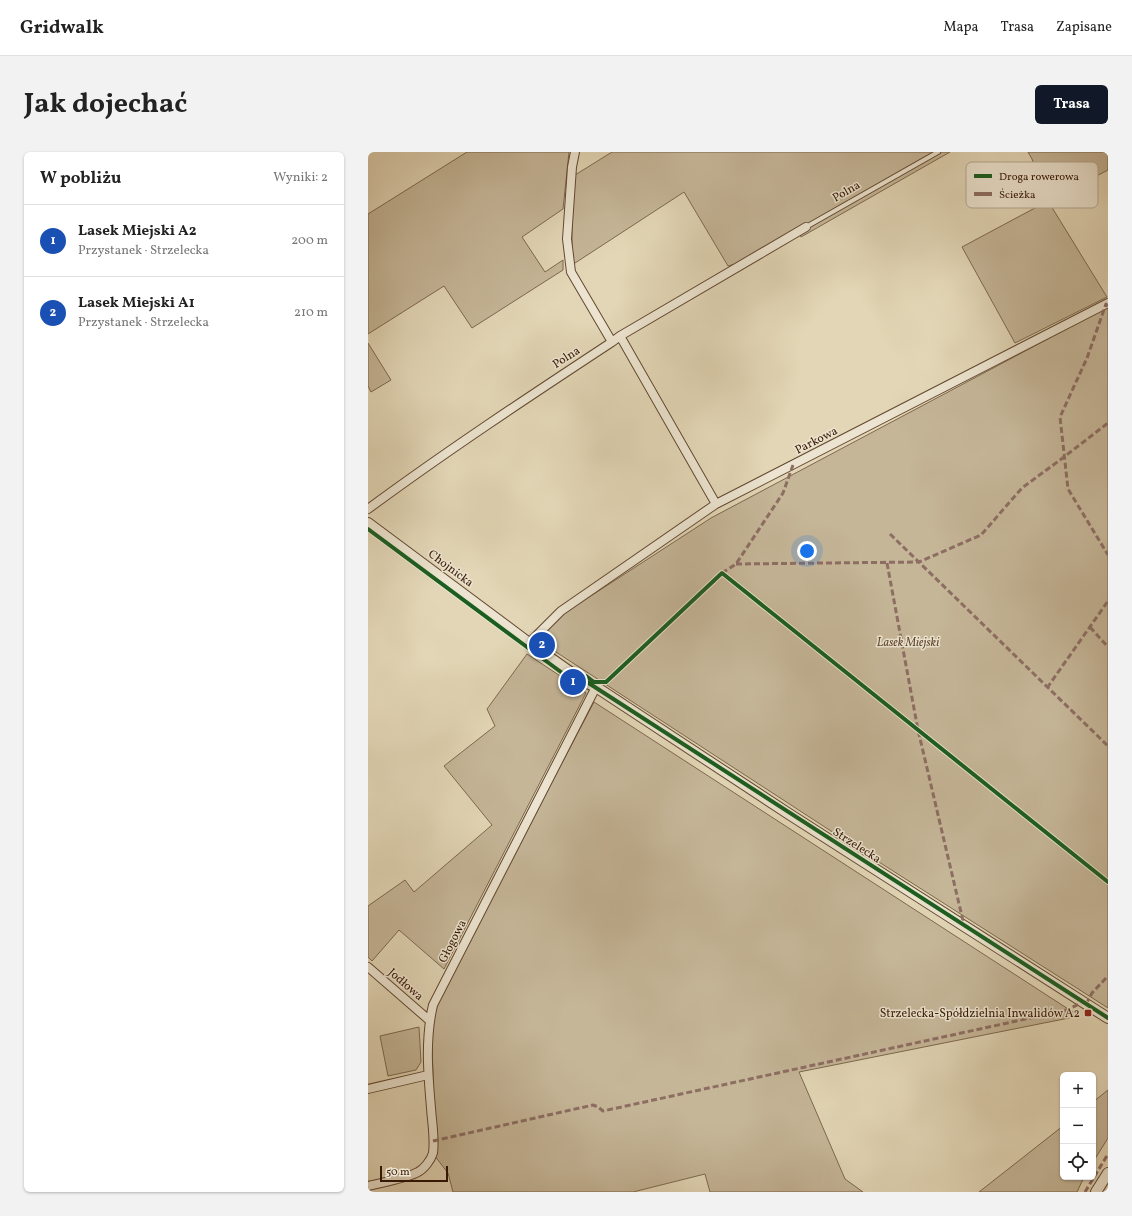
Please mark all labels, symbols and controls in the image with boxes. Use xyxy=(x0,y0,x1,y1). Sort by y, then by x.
text: Gridwalk xyxy=(20,15,104,41)
text: Mapa xyxy=(944,18,979,37)
text: Trasa xyxy=(1001,18,1034,37)
text: Zapisane xyxy=(1056,18,1112,37)
text: Jak dojechać xyxy=(24,85,187,124)
button: Trasa xyxy=(1035,85,1108,124)
legend xyxy=(966,162,1098,208)
text: W pobliżu xyxy=(40,167,121,190)
text: Wyniki: 2 xyxy=(273,169,328,187)
text: Droga rowerowa xyxy=(999,170,1080,185)
street label: Polna xyxy=(830,177,863,206)
text: Ścieżka xyxy=(999,188,1036,203)
text: Lasek Miejski A2 xyxy=(78,221,197,242)
text: 1 xyxy=(50,232,56,250)
text: 200 m xyxy=(291,232,328,250)
text: Przystanek · Strzelecka xyxy=(78,242,209,260)
text: Lasek Miejski A1 xyxy=(78,293,195,314)
text: 2 xyxy=(50,304,56,322)
text: 210 m xyxy=(294,304,328,322)
text: Przystanek · Strzelecka xyxy=(78,314,209,332)
street label: Polna xyxy=(550,343,583,373)
street label: Parkowa xyxy=(792,423,841,458)
your location xyxy=(797,541,817,561)
street label: Chojnicka xyxy=(424,546,476,591)
pin: 2 xyxy=(529,630,555,660)
park label: Lasek Miejski xyxy=(877,635,940,651)
pin: 1 xyxy=(560,667,586,697)
street label: Strzelecka xyxy=(829,824,884,867)
street label: Głogowa xyxy=(435,917,471,966)
street label: Jodłowa xyxy=(384,965,427,1005)
place label: Strzelecka-Spółdzielnia Inwalidów A2 xyxy=(880,1006,1080,1022)
marker: Strzelecka-Spółdzielnia Inwalidów A2 xyxy=(1083,1008,1093,1018)
map controls xyxy=(1060,1072,1096,1180)
button: + xyxy=(1060,1072,1096,1108)
button: − xyxy=(1060,1108,1096,1144)
button: locate xyxy=(1060,1144,1096,1180)
scale bar xyxy=(380,1164,448,1183)
text: 50 m xyxy=(386,1165,410,1180)

